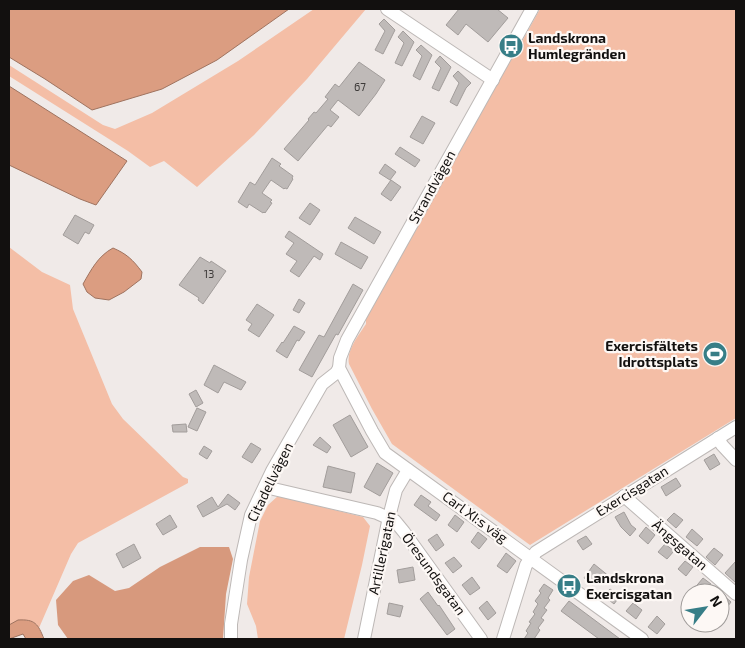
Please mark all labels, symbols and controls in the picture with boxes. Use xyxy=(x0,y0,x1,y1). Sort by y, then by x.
place label: Landskrona Humlegränden xyxy=(528,29,626,62)
bus stop icon: Landskrona Humlegränden xyxy=(498,33,524,59)
house number: 67 xyxy=(354,80,366,93)
street label: Strandvägen xyxy=(404,147,459,226)
house number: 13 xyxy=(204,267,214,280)
place label: Exercisfältets Idrottsplats xyxy=(605,337,698,370)
sports icon: Exercisfältets Idrottsplats xyxy=(702,341,728,367)
street label: Citadellvägen xyxy=(243,439,296,524)
street label: Exercisgatan xyxy=(592,462,671,520)
street label: Carl XI:s väg xyxy=(439,487,511,546)
street label: Artillerigatan xyxy=(364,510,399,596)
street label: Ängsgatan xyxy=(649,516,712,573)
street label: Öresundsgatan xyxy=(399,529,470,618)
place label: Landskrona Exercisgatan xyxy=(586,569,672,602)
bus stop icon: Landskrona Exercisgatan xyxy=(556,573,582,599)
north arrow xyxy=(680,583,730,633)
text: N xyxy=(707,592,726,610)

